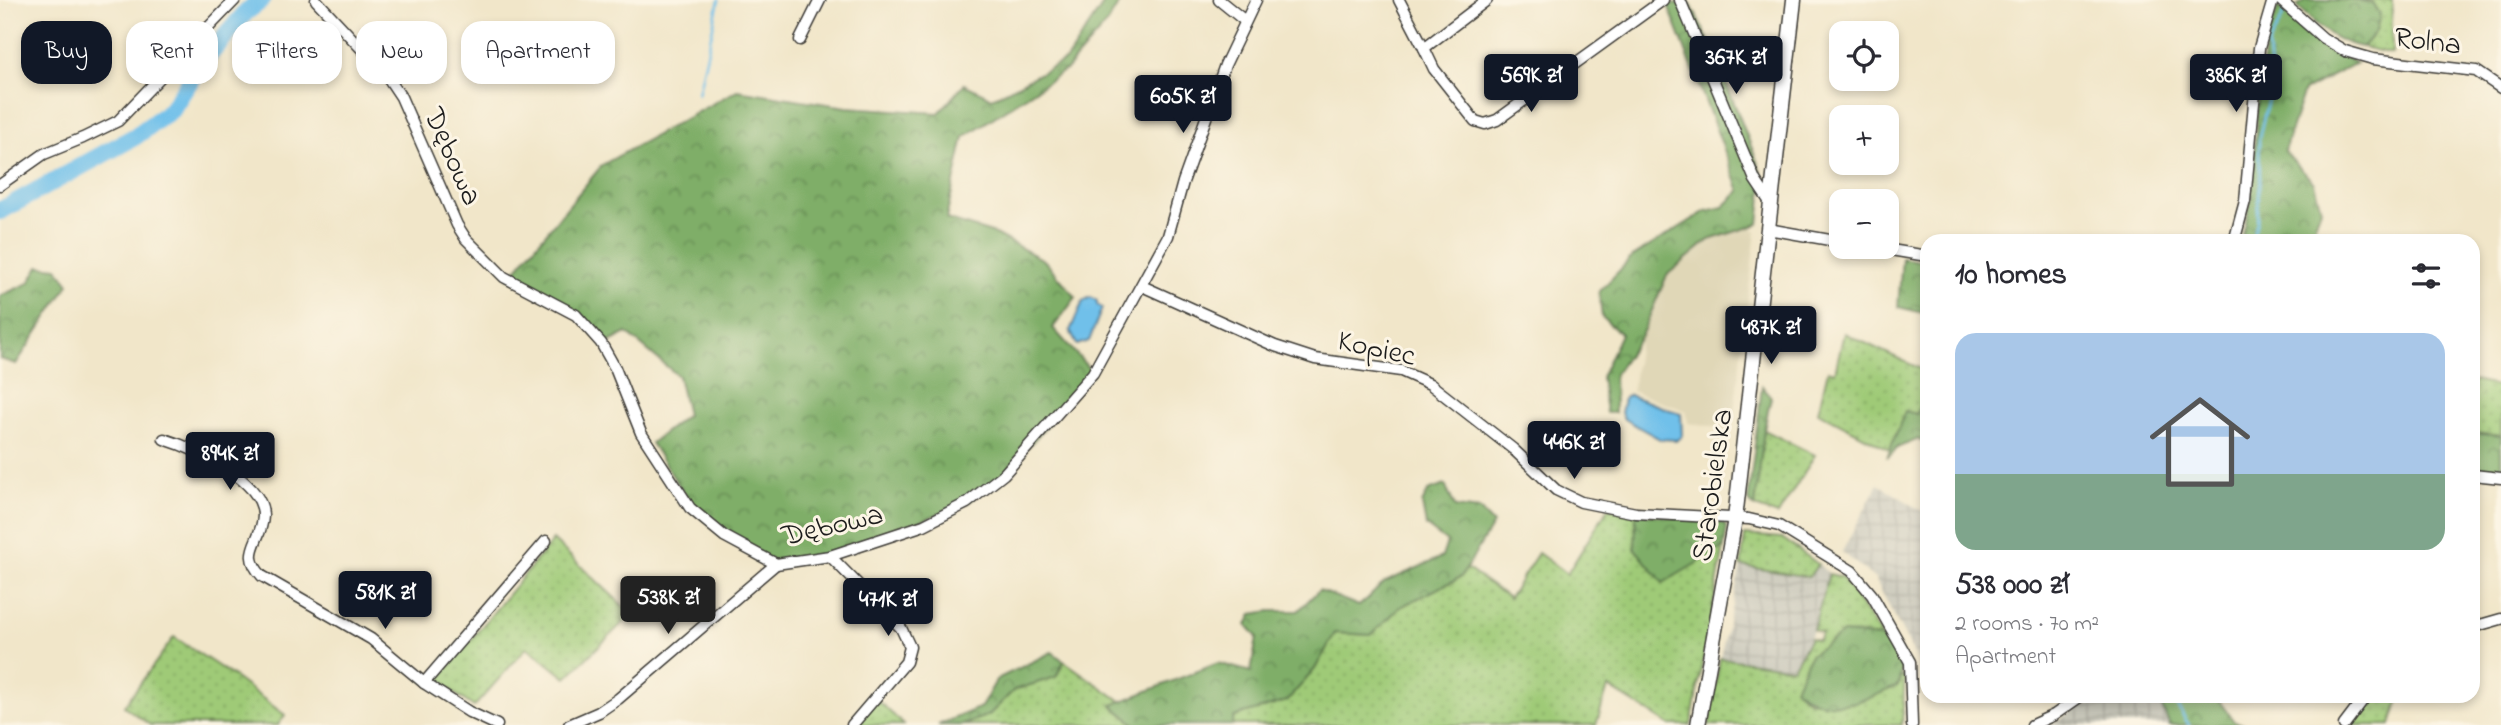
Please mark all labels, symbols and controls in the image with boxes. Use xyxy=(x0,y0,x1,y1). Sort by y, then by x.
street label: Rolna xyxy=(2392,17,2464,69)
chip: Buy xyxy=(21,21,112,84)
chip: Rent xyxy=(126,21,218,84)
chip: Filters xyxy=(232,21,342,84)
chip: New xyxy=(356,21,447,84)
chip: Apartment xyxy=(461,21,615,84)
map controls xyxy=(1829,21,1899,259)
button: locate xyxy=(1829,21,1899,91)
pin: 367K zł xyxy=(1671,36,1801,96)
text: 367K zł xyxy=(1706,42,1766,75)
pin: 569K zł xyxy=(1466,54,1596,114)
pin: 386K zł xyxy=(2171,54,2301,114)
text: 569K zł xyxy=(1500,60,1562,93)
text: 386K zł xyxy=(2206,60,2266,93)
pin: 605K zł xyxy=(1118,76,1248,135)
text: 605K zł xyxy=(1151,81,1215,114)
street label: Dębowa xyxy=(410,100,492,213)
button: + xyxy=(1829,105,1899,175)
button: − xyxy=(1829,189,1899,259)
text: 10 homes xyxy=(1955,254,2067,298)
icon: filters xyxy=(2407,257,2445,295)
pin: 487K zł xyxy=(1706,306,1836,366)
text: 487K zł xyxy=(1741,312,1801,345)
street label: Kopiec xyxy=(1333,320,1420,380)
icon: home xyxy=(2137,379,2263,505)
street label: Starobielska xyxy=(1681,406,1746,565)
pin: 446K zł xyxy=(1509,421,1639,481)
text: 446K zł xyxy=(1544,427,1604,460)
pin: 894K zł xyxy=(165,433,295,492)
text: 894K zł xyxy=(202,438,258,471)
street label: Dębowa xyxy=(777,494,888,560)
text: 538 000 zł xyxy=(1955,564,2069,608)
pin: 581K zł xyxy=(320,572,450,631)
pin: 538K zł xyxy=(603,576,733,636)
text: 581K zł xyxy=(355,577,415,610)
pin: 471K zł xyxy=(823,578,953,638)
text: 538K zł xyxy=(636,582,700,615)
text: 471K zł xyxy=(859,584,917,617)
text: 2 rooms · 70 m² xyxy=(1955,608,2099,641)
text: Apartment xyxy=(1955,641,2056,674)

